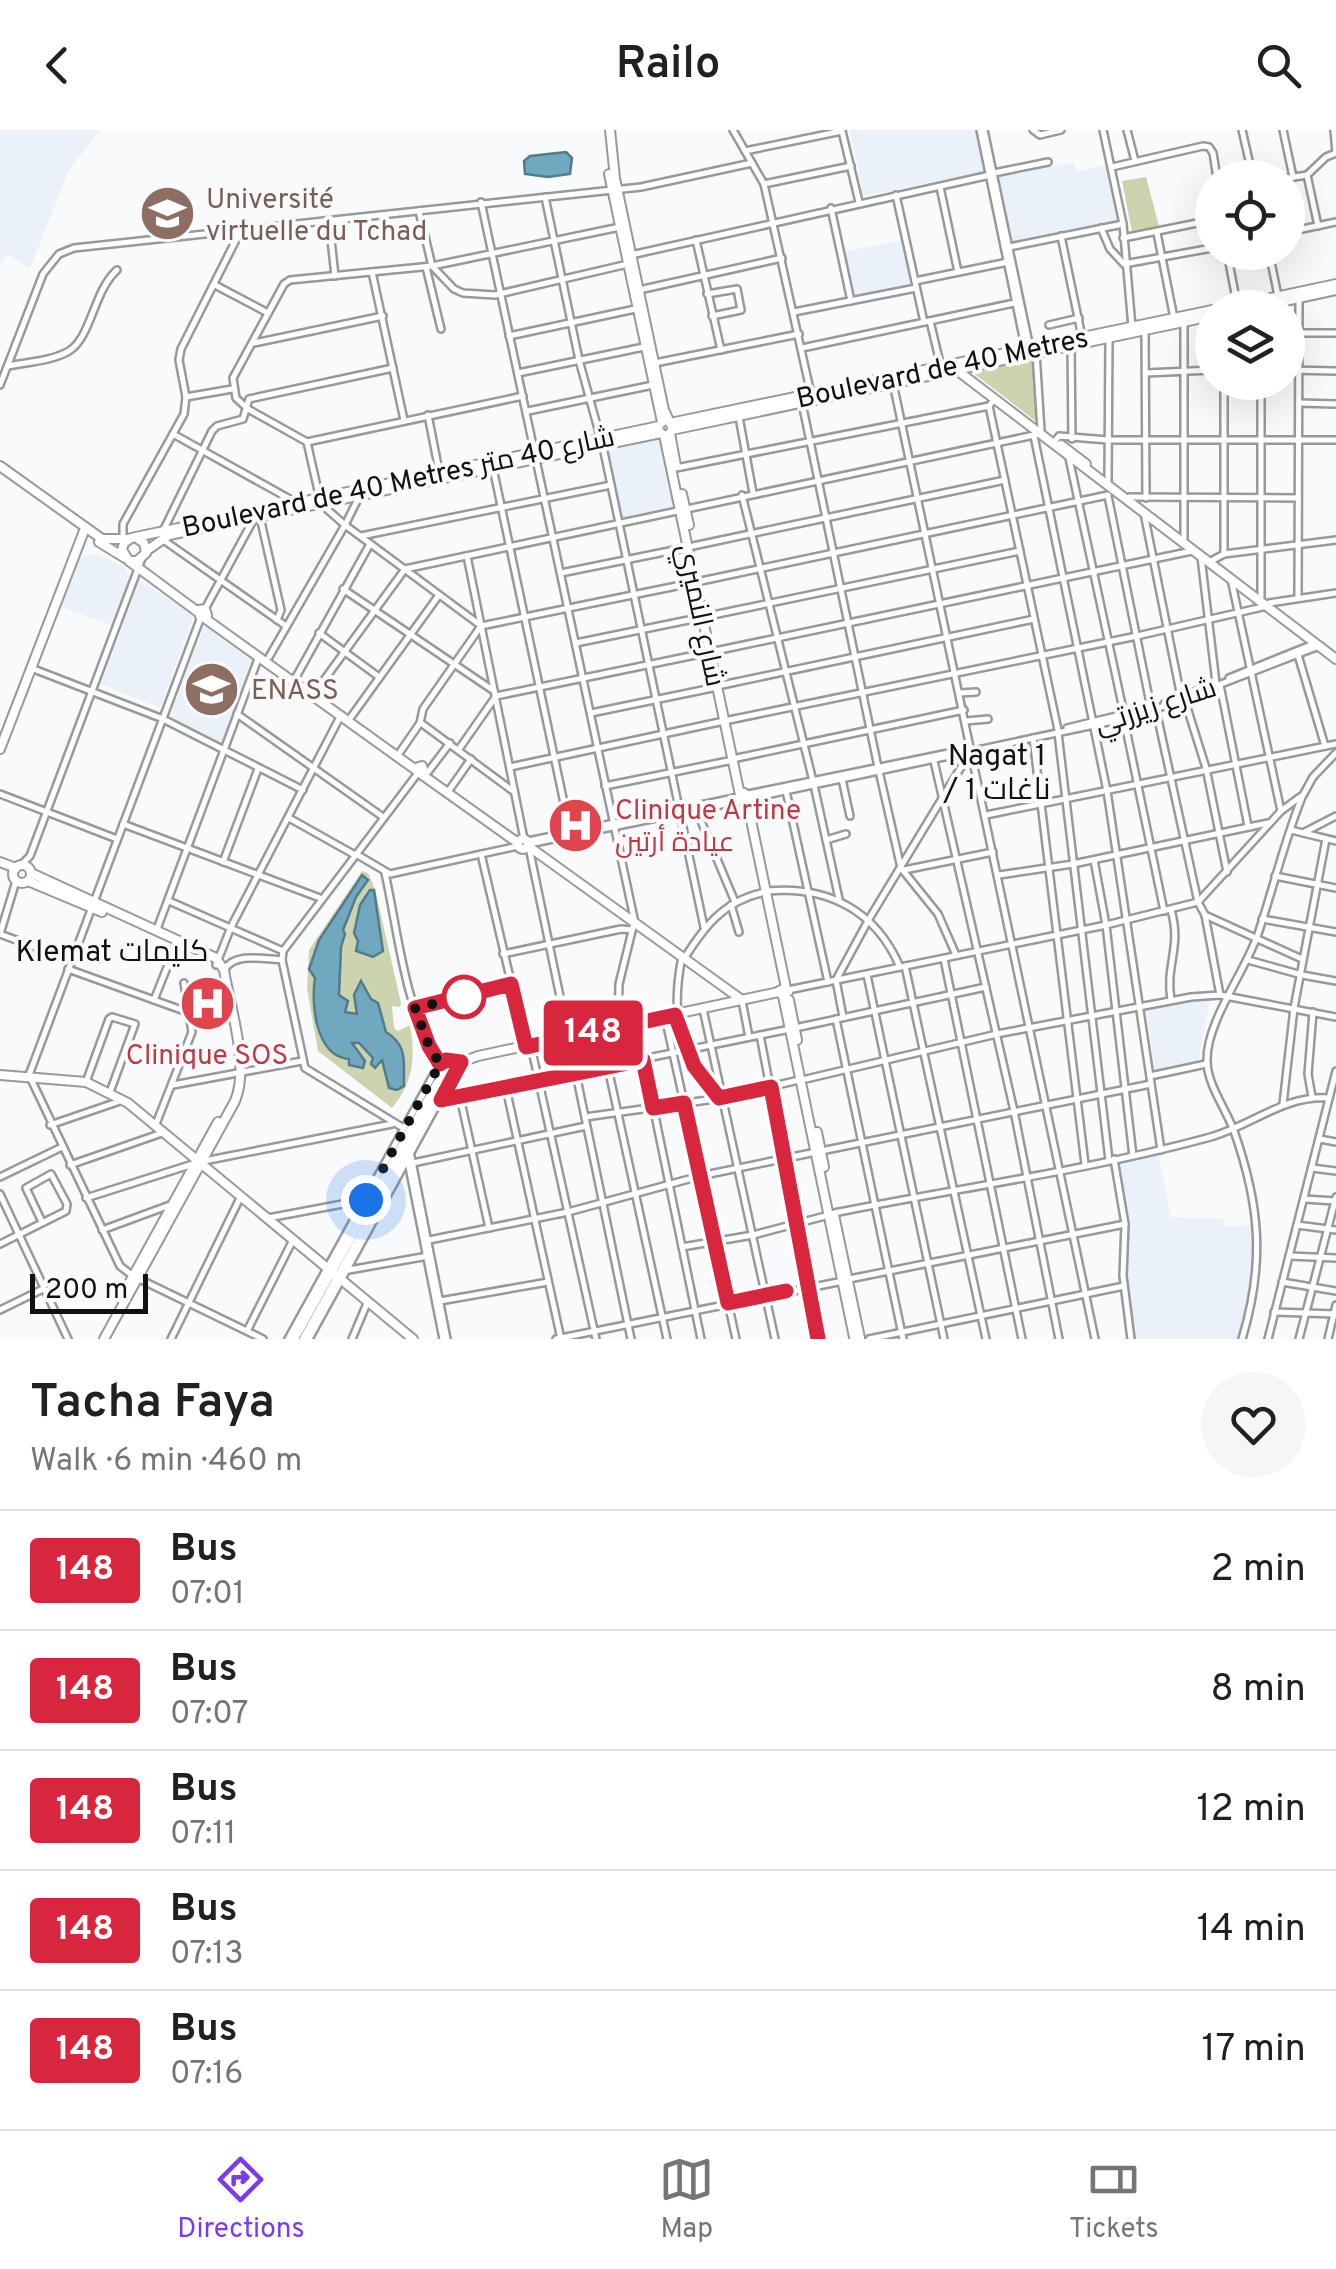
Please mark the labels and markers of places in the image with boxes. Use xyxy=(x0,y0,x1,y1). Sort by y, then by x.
place label: Université virtuelle du Tchad xyxy=(206,183,427,251)
school or university icon: Université virtuelle du Tchad xyxy=(137,184,197,244)
school or university icon: ENASS xyxy=(182,659,242,719)
place label: ENASS xyxy=(251,674,339,710)
place label: Clinique Artine عيادة أرتين xyxy=(615,794,801,862)
hospital icon: Clinique Artine عيادة أرتين xyxy=(546,795,606,855)
hospital icon: Clinique SOS xyxy=(177,973,237,1033)
unlabelled marker xyxy=(443,976,485,1018)
place label: Clinique SOS xyxy=(126,1039,288,1075)

